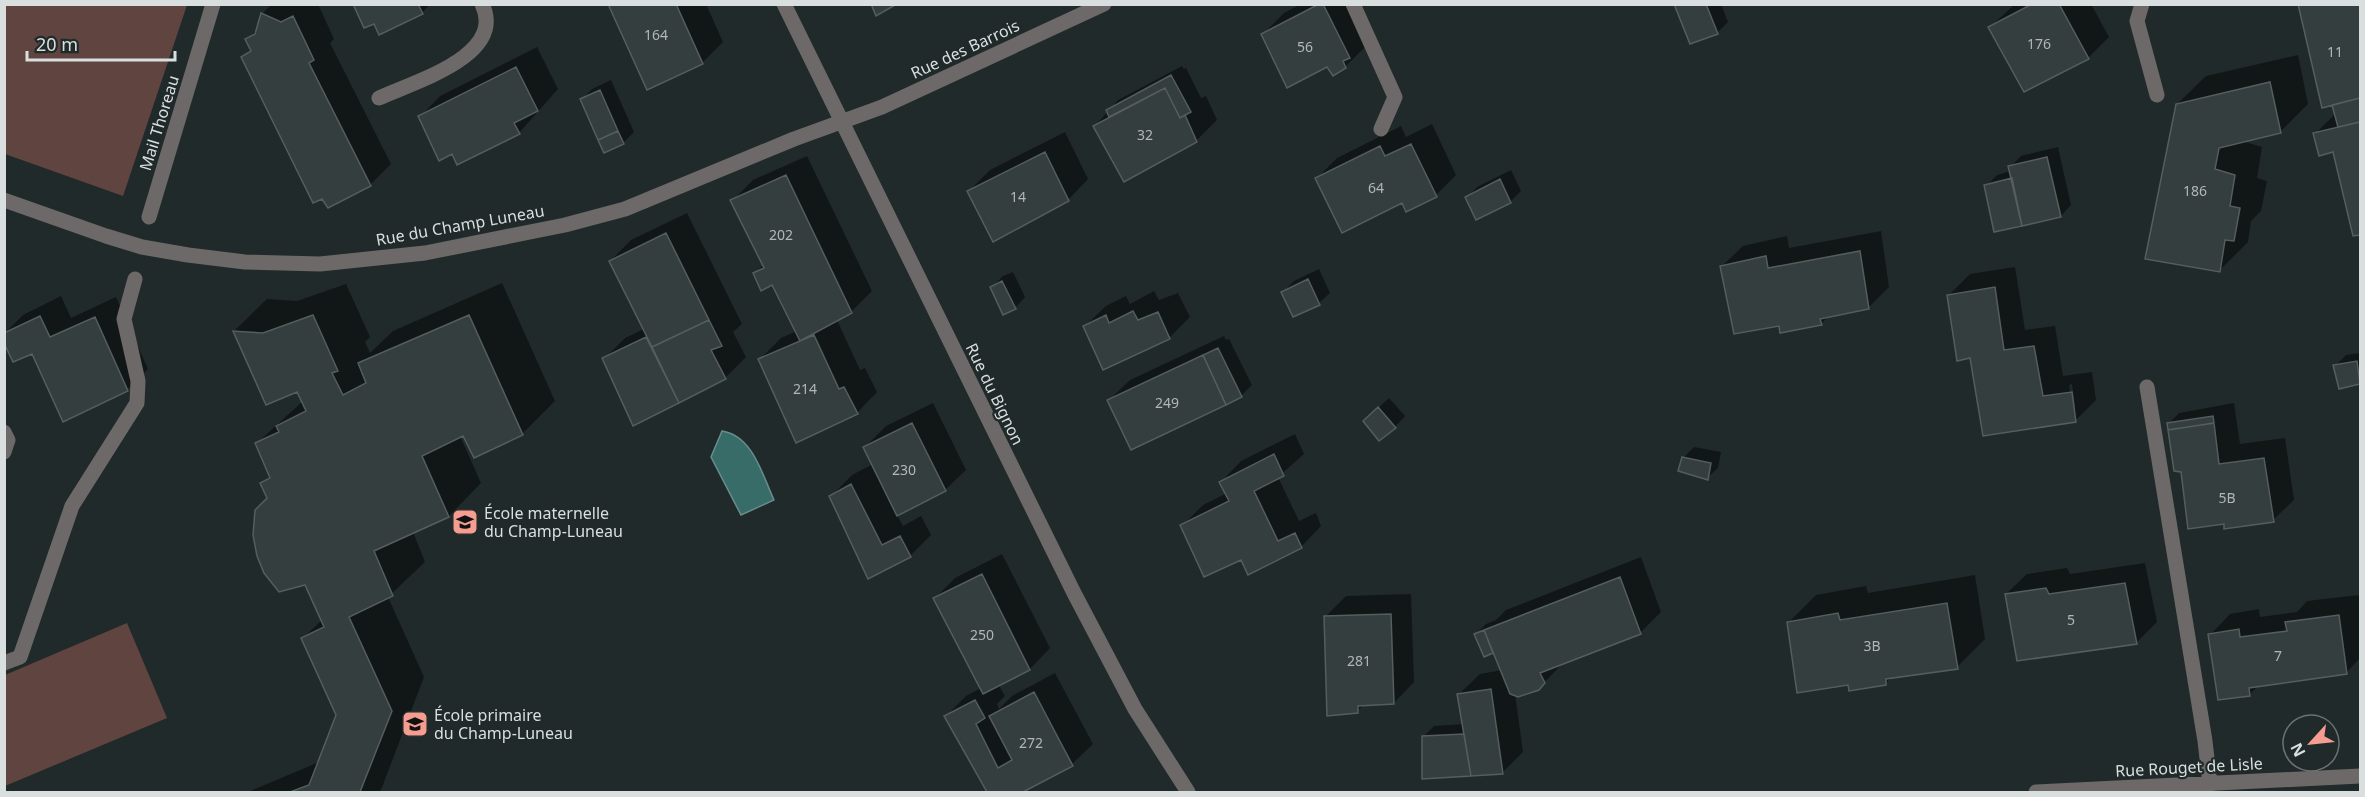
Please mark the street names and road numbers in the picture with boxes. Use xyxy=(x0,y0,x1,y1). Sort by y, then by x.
street label: Rue des Barrois xyxy=(907,14,1023,84)
street label: Mail Thoreau xyxy=(134,73,184,173)
street label: Rue du Champ Luneau xyxy=(374,199,546,251)
street label: Rue du Bignon xyxy=(961,339,1029,449)
street label: Rue Rouget de Lisle xyxy=(2115,752,2263,782)

